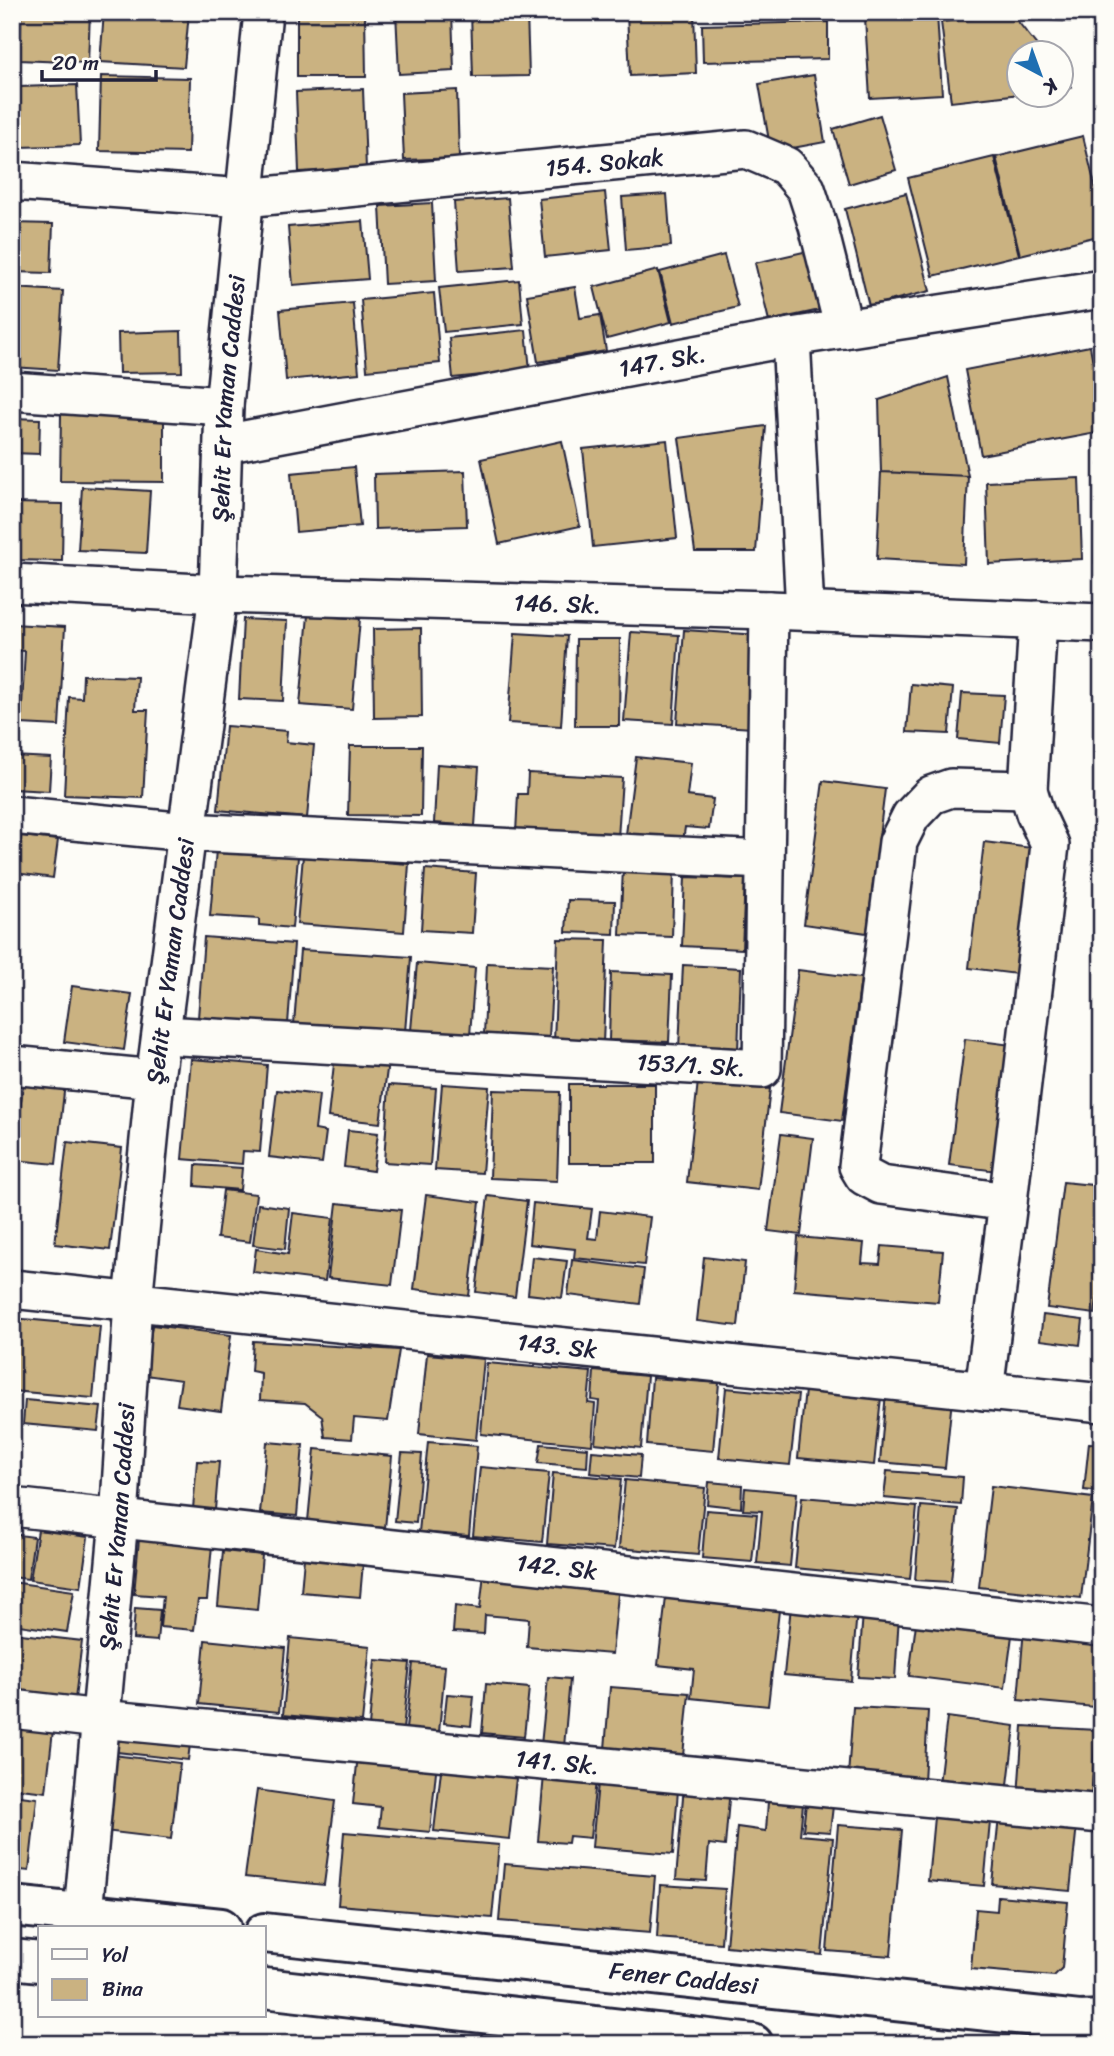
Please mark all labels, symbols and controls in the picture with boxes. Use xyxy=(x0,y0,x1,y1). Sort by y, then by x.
scale bar xyxy=(42,38,156,82)
north arrow xyxy=(1006,38,1076,108)
text: 20 m xyxy=(52,44,99,82)
text: K xyxy=(1035,70,1067,104)
street label: 154. Sokak xyxy=(544,136,666,189)
street label: Şehit Er Yaman Caddesi xyxy=(199,272,258,523)
street label: 147. Sk. xyxy=(615,333,709,390)
street label: 146. Sk. xyxy=(513,582,602,626)
street label: Şehit Er Yaman Caddesi xyxy=(134,834,207,1087)
street label: 153/1. Sk. xyxy=(636,1041,747,1089)
street label: 143. Sk xyxy=(515,1321,599,1371)
street label: Şehit Er Yaman Caddesi xyxy=(86,1400,148,1652)
street label: 142. Sk xyxy=(514,1542,599,1592)
street label: 141. Sk. xyxy=(514,1737,601,1787)
legend xyxy=(38,1926,266,2018)
text: Yol xyxy=(102,1936,129,1974)
street label: Fener Caddesi xyxy=(607,1949,761,2007)
text: Bina xyxy=(102,1970,143,2008)

